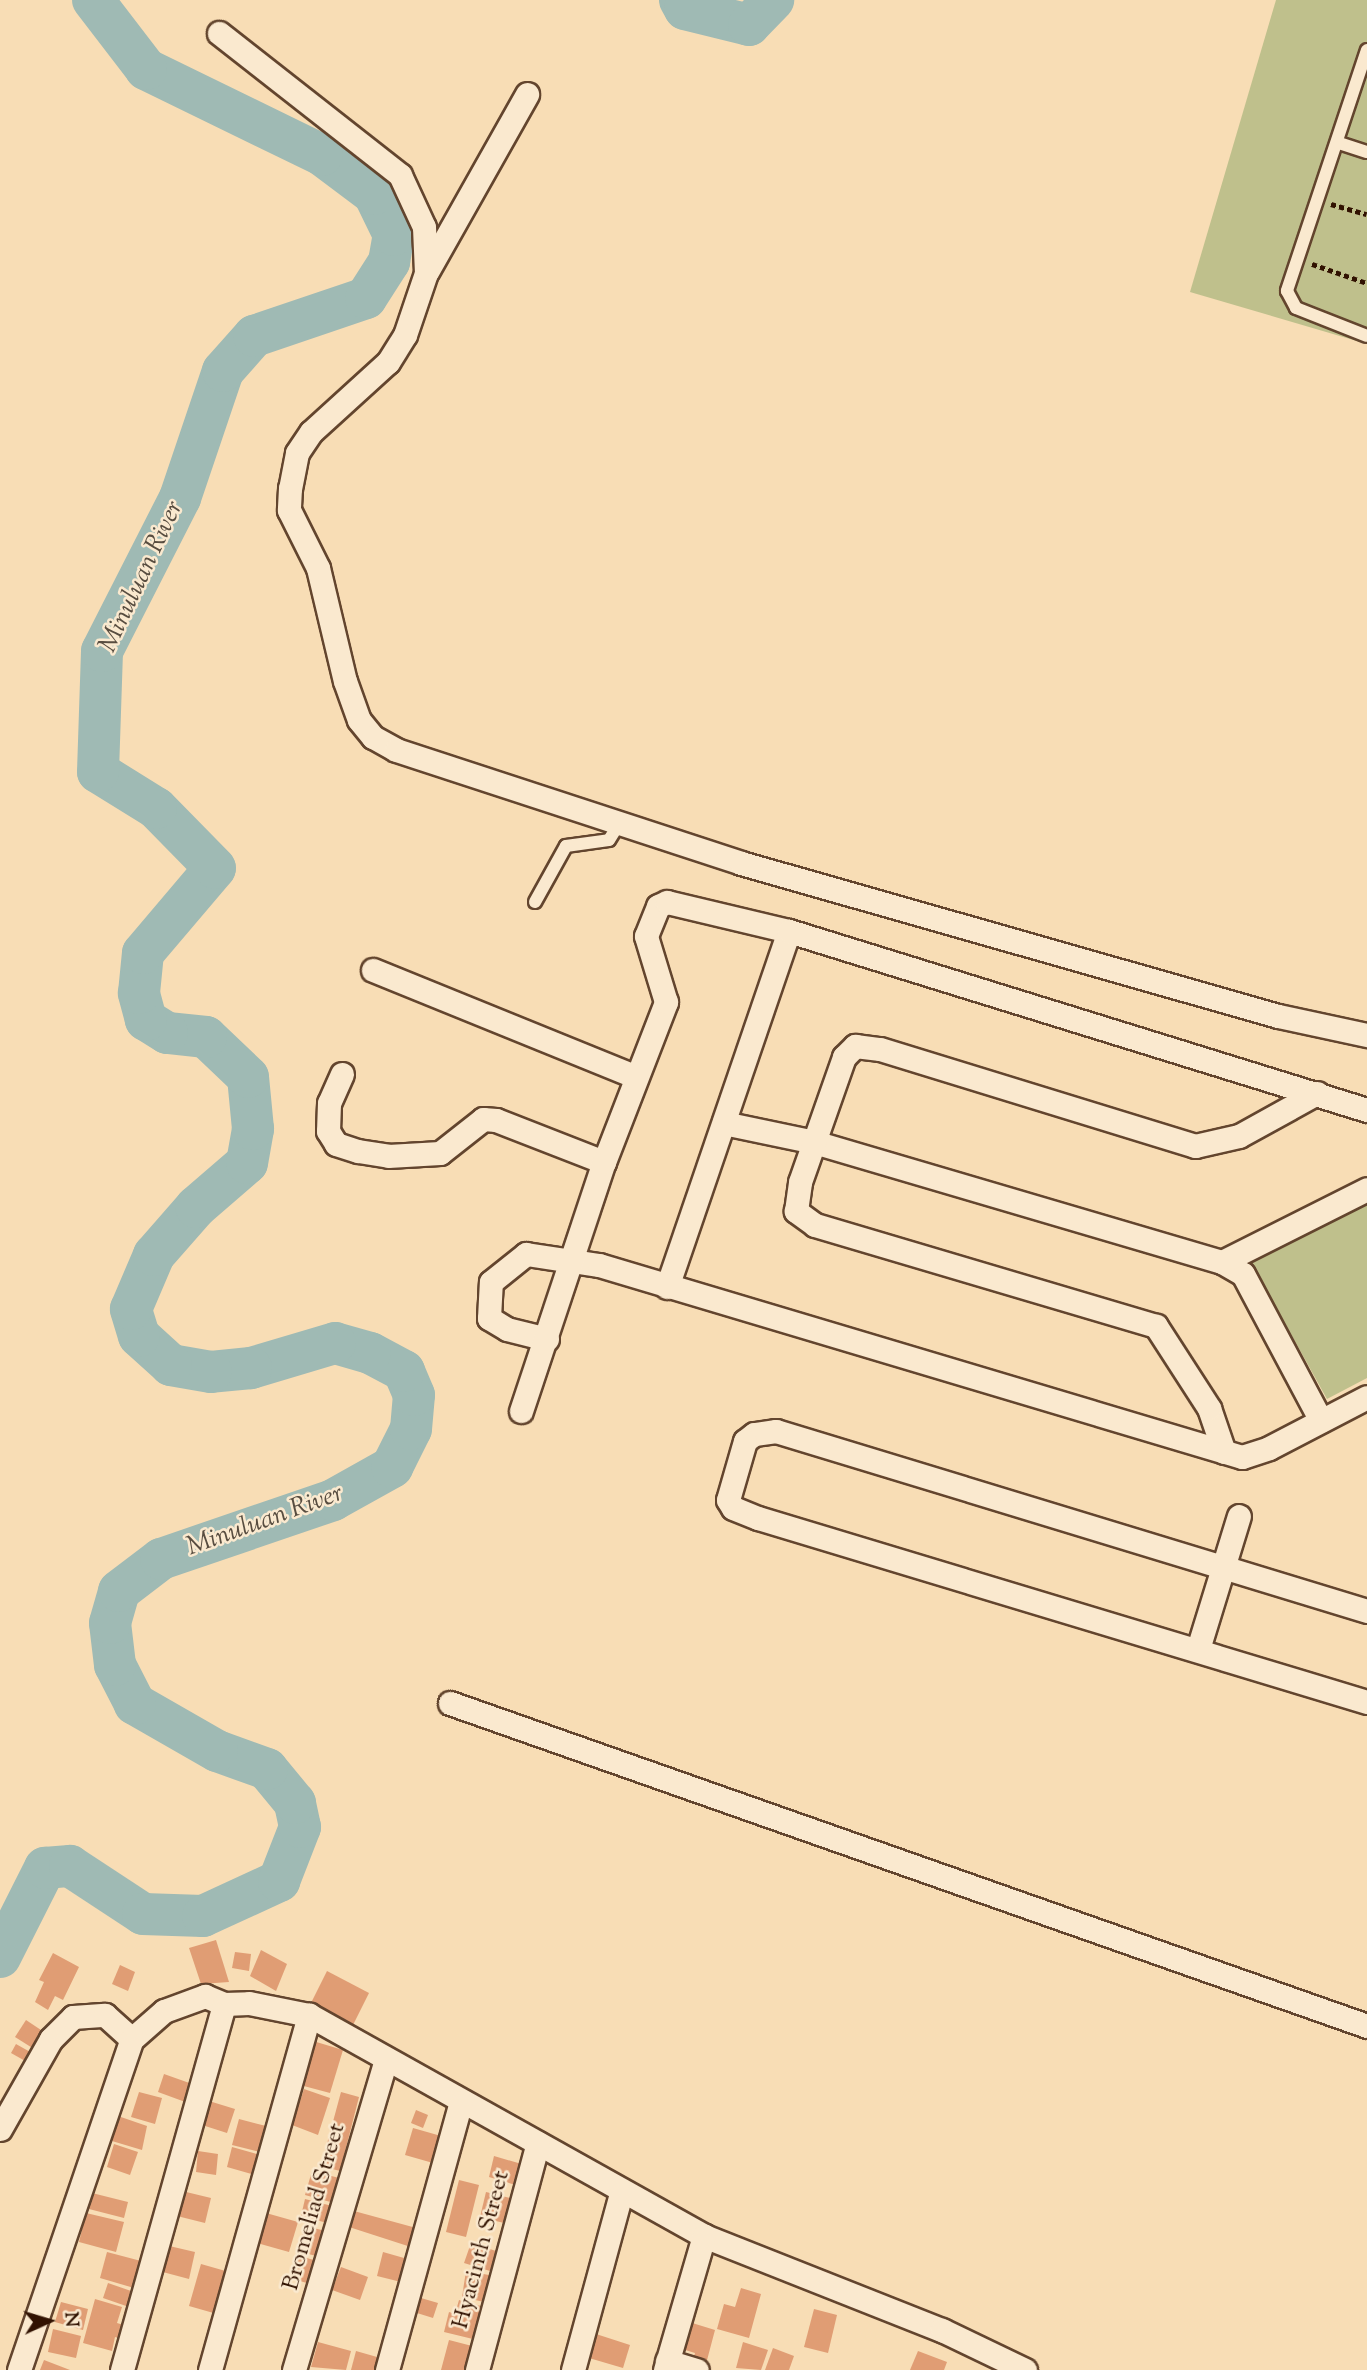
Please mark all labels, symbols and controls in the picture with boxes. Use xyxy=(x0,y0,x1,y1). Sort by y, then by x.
water label: Minuluan River xyxy=(93,496,191,658)
water label: Minuluan River xyxy=(183,1478,347,1564)
street label: Bromeliad Street xyxy=(277,2120,353,2294)
street label: Hyacinth Street xyxy=(447,2168,517,2332)
north arrow xyxy=(14,2286,84,2356)
text: N xyxy=(56,2311,84,2328)

